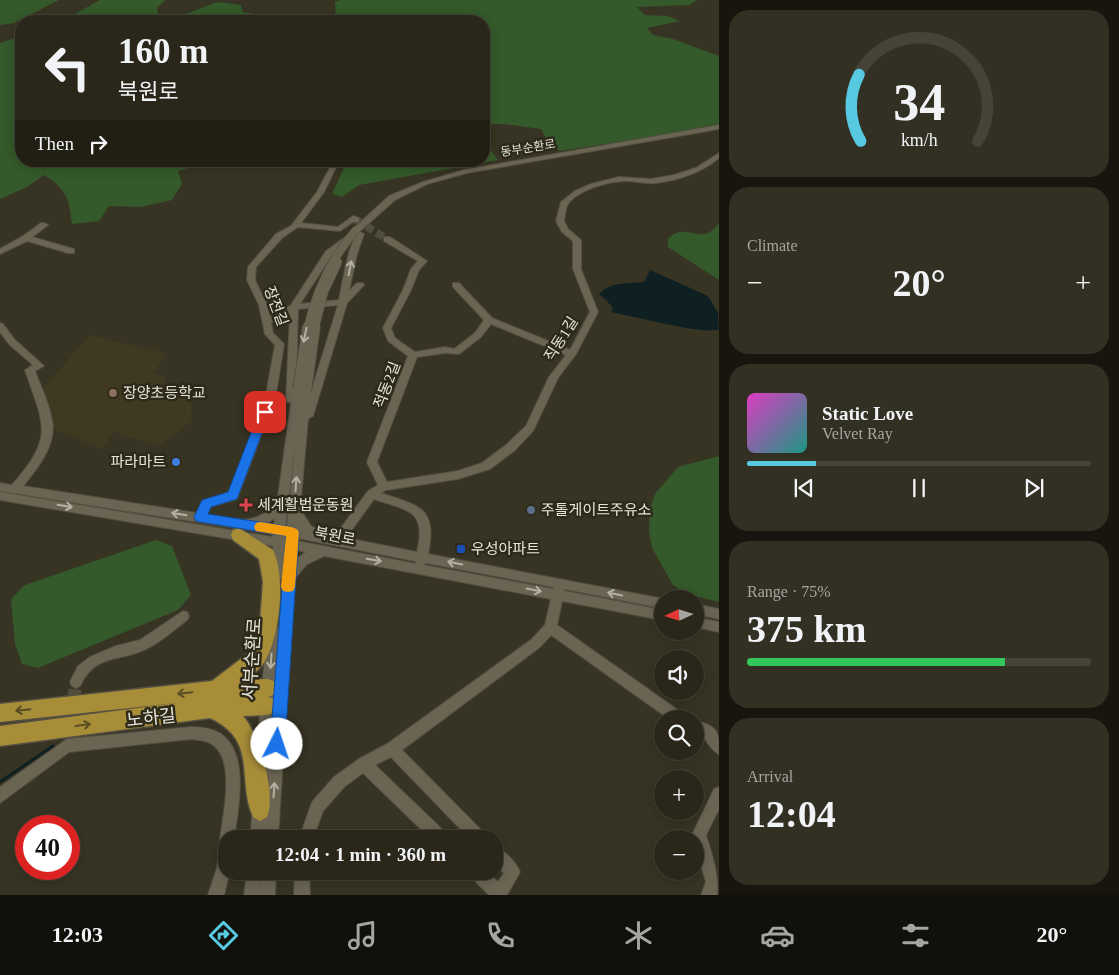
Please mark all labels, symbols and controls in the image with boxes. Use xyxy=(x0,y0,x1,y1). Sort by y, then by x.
text: 160 m xyxy=(118,32,208,71)
icon: left xyxy=(35,35,100,100)
text: 34 xyxy=(893,74,945,131)
text: 북원로 xyxy=(118,79,179,104)
icon: right xyxy=(84,130,112,158)
text: km/h xyxy=(901,130,937,150)
text: Then xyxy=(35,133,74,154)
street label: 동부순환로 xyxy=(500,137,556,159)
text: Climate xyxy=(747,237,798,254)
one-way arrow xyxy=(346,260,355,276)
text: 20° xyxy=(892,262,946,304)
text: − xyxy=(747,267,763,298)
text: + xyxy=(1075,267,1091,298)
street label: 장전길 xyxy=(261,284,291,328)
street label: 직동1길 xyxy=(541,314,581,364)
one-way arrow xyxy=(300,327,310,343)
street label: 적동2길 xyxy=(371,359,403,411)
place label: 장양초등학교 xyxy=(123,384,206,401)
marker: 장양초등학교 xyxy=(107,387,119,399)
pin xyxy=(244,391,286,433)
icon: arrive xyxy=(251,398,279,426)
text: Static Love xyxy=(822,403,913,424)
text: Velvet Ray xyxy=(822,425,893,442)
place label: 파라마트 xyxy=(111,454,166,470)
marker: 파라마트 xyxy=(170,456,182,468)
icon: previous xyxy=(790,474,818,502)
icon: pause xyxy=(905,474,933,502)
icon: next xyxy=(1020,474,1048,502)
one-way arrow xyxy=(292,476,301,492)
place label: 세계활법운동원 xyxy=(257,497,354,513)
marker: 세계활법운동원 xyxy=(239,498,253,512)
one-way arrow xyxy=(57,502,73,512)
place label: 주톨게이트주유소 xyxy=(541,502,652,518)
marker: 주톨게이트주유소 xyxy=(525,504,537,516)
one-way arrow xyxy=(171,509,187,519)
street label: 북원로 xyxy=(313,524,357,548)
place label: 우성아파트 xyxy=(471,541,540,557)
marker: 우성아파트 xyxy=(455,543,467,555)
one-way arrow xyxy=(366,556,382,566)
one-way arrow xyxy=(448,557,464,567)
text: Range · 75% xyxy=(747,583,831,600)
one-way arrow xyxy=(525,586,541,596)
one-way arrow xyxy=(607,589,623,599)
north arrow xyxy=(654,590,704,640)
map controls xyxy=(654,590,704,880)
text: 375 km xyxy=(747,608,866,650)
street label: 서부순환로 xyxy=(239,617,265,701)
button: sound xyxy=(654,650,704,700)
one-way arrow xyxy=(266,652,275,668)
one-way arrow xyxy=(177,688,193,698)
street label: 노하길 xyxy=(125,705,177,731)
one-way arrow xyxy=(16,706,32,715)
button: search xyxy=(654,710,704,760)
position arrow xyxy=(250,717,302,769)
one-way arrow xyxy=(75,720,91,730)
text: Arrival xyxy=(747,768,793,785)
button: + xyxy=(654,770,704,820)
one-way arrow xyxy=(270,782,279,798)
text: 12:04 xyxy=(747,793,836,835)
speed limit sign: 40 xyxy=(15,815,80,880)
button: − xyxy=(654,830,704,880)
text: 12:04 · 1 min · 360 m xyxy=(275,844,446,865)
icon: directions xyxy=(206,918,241,953)
icon: music xyxy=(345,918,380,953)
icon: phone xyxy=(483,918,518,953)
icon: climate xyxy=(621,918,656,953)
icon: car xyxy=(760,918,795,953)
icon: filters xyxy=(898,918,933,953)
text: 12:03 xyxy=(52,922,103,947)
text: 20° xyxy=(1036,922,1067,947)

